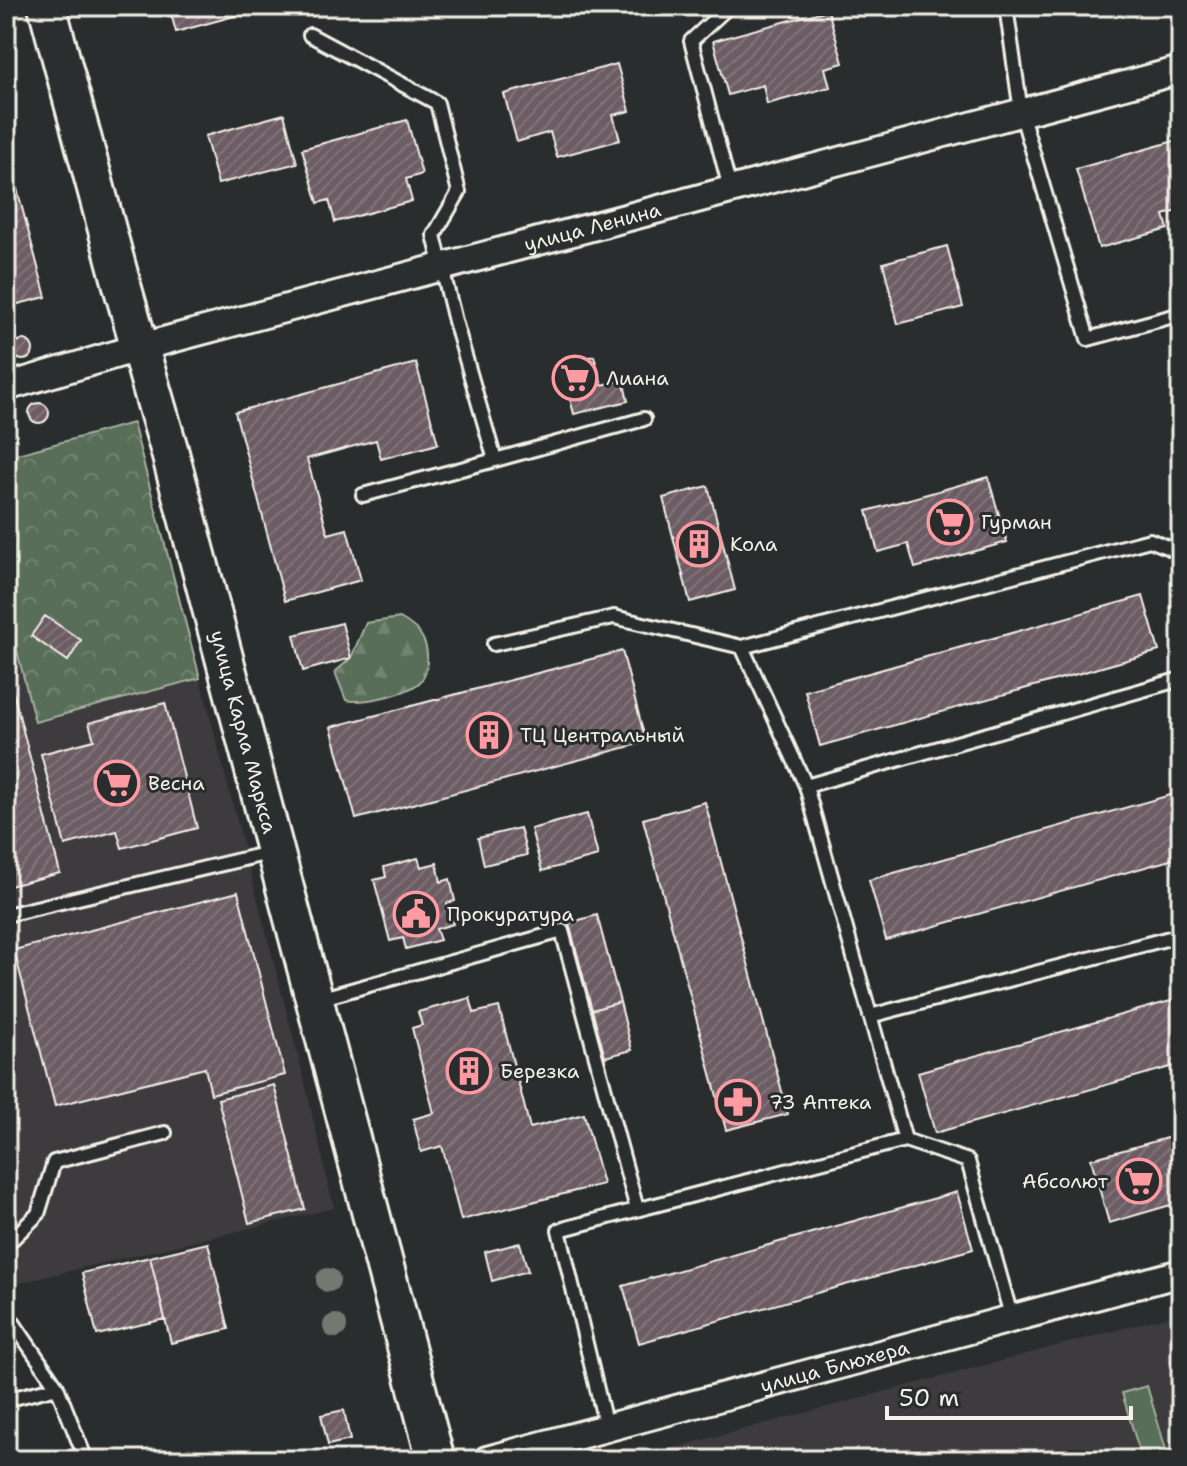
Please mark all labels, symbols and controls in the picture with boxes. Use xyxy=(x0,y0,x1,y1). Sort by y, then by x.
street label: улица Ленина xyxy=(521,196,664,257)
supermarket icon: Лиана xyxy=(551,354,599,402)
place label: Лиана xyxy=(606,365,669,391)
supermarket icon: Гурман xyxy=(926,498,974,546)
place label: Гурман xyxy=(981,509,1052,535)
building icon: Кола xyxy=(675,520,723,568)
place label: Кола xyxy=(730,531,778,557)
street label: улица Карла Маркса xyxy=(204,627,283,837)
building icon: ТЦ Центральный xyxy=(465,711,513,759)
place label: ТЦ Центральный xyxy=(520,722,685,748)
supermarket icon: Весна xyxy=(93,759,141,807)
place label: Весна xyxy=(148,770,205,796)
public building icon: Прокуратура xyxy=(392,890,440,938)
place label: Прокуратура xyxy=(447,901,574,927)
building icon: Березка xyxy=(445,1047,493,1095)
place label: Березка xyxy=(500,1058,580,1084)
pharmacy icon: 73 Аптека xyxy=(714,1078,762,1126)
place label: 73 Аптека xyxy=(769,1089,872,1115)
supermarket icon: Абсолют xyxy=(1115,1157,1163,1205)
place label: Абсолют xyxy=(1022,1168,1109,1194)
street label: улица Блюхера xyxy=(757,1334,912,1399)
scale bar xyxy=(887,1370,1131,1420)
text: 50 m xyxy=(899,1382,959,1414)

